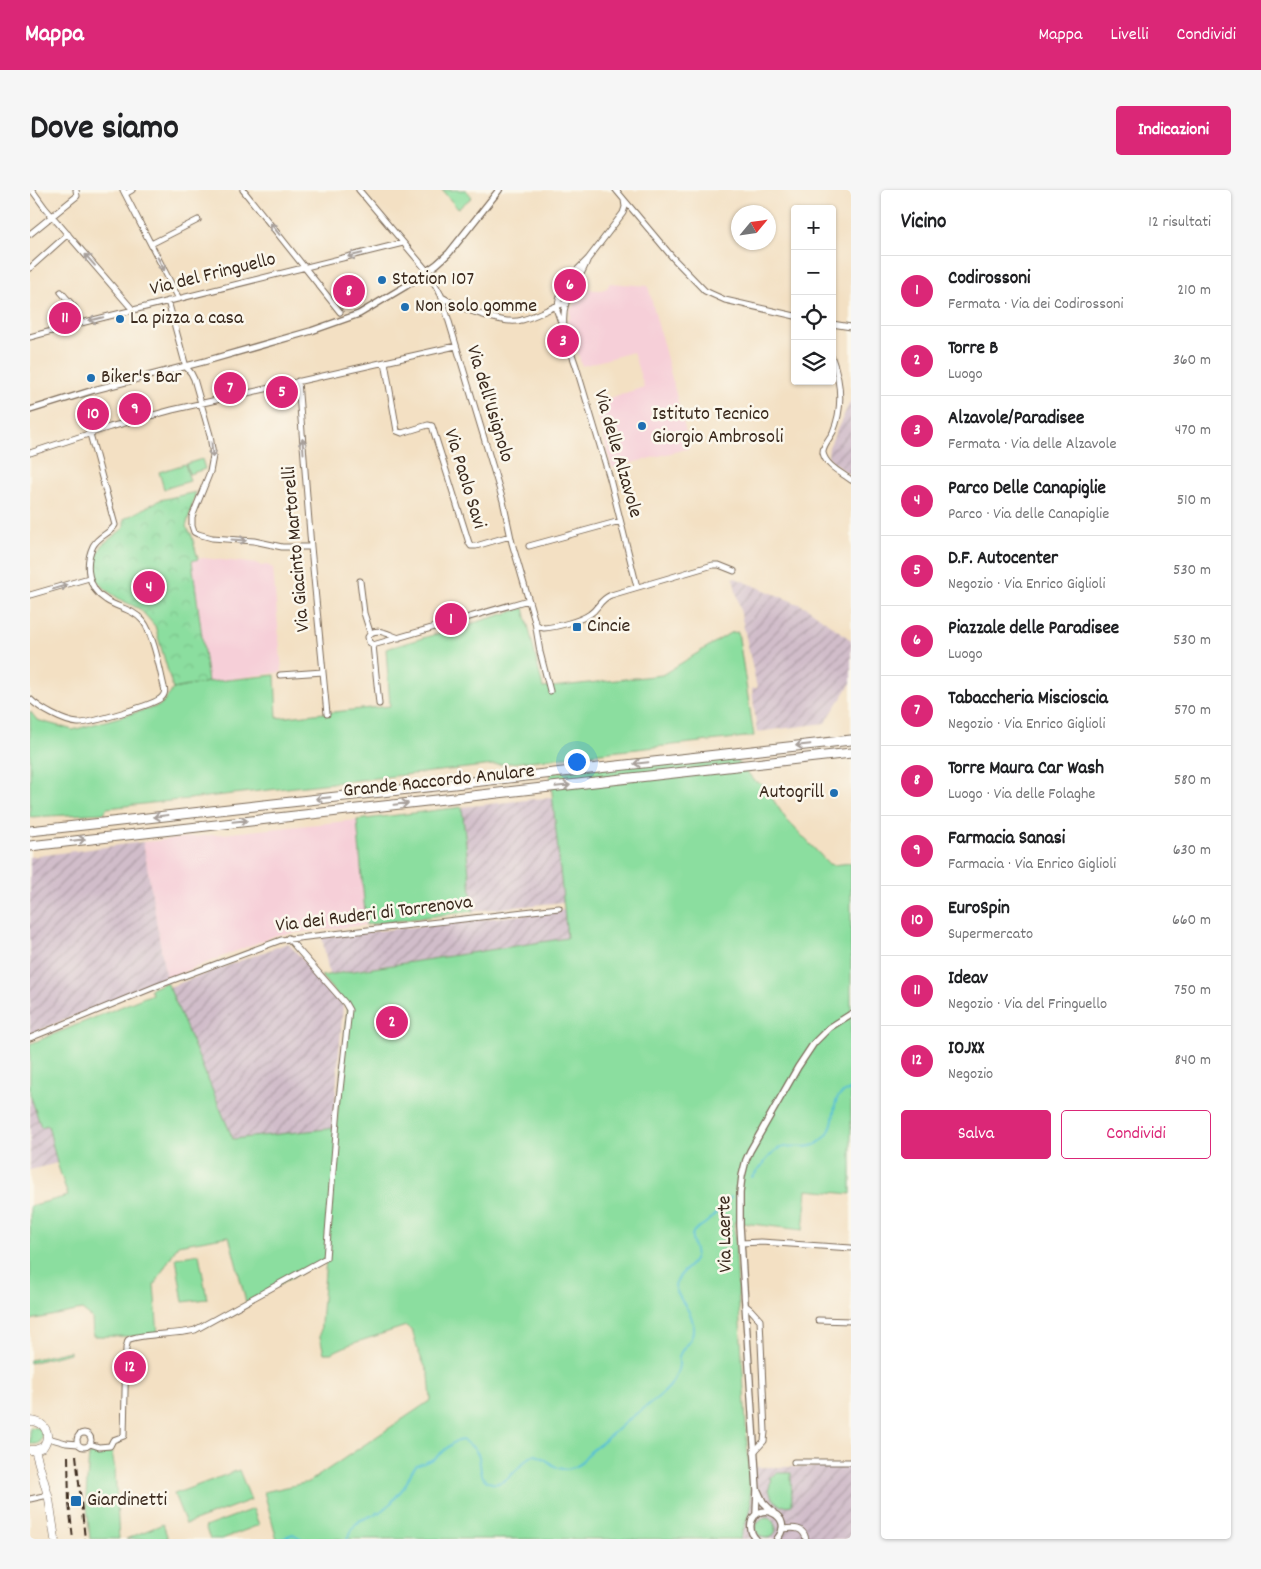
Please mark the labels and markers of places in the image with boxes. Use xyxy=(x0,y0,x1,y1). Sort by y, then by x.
place label: Station 107 xyxy=(392,266,474,294)
pin: 6 xyxy=(554,266,586,304)
pin: 8 xyxy=(333,272,365,310)
marker: Station 107 xyxy=(376,274,388,286)
place label: Non solo gomme xyxy=(415,293,537,321)
pin: 11 xyxy=(49,299,81,337)
marker: Non solo gomme xyxy=(399,301,411,313)
place label: La pizza a casa xyxy=(130,305,244,333)
marker: La pizza a casa xyxy=(114,313,126,325)
pin: 3 xyxy=(547,322,579,360)
place label: Biker's Bar xyxy=(101,364,182,392)
pin: 7 xyxy=(214,369,246,407)
marker: Biker's Bar xyxy=(85,372,97,384)
pin: 5 xyxy=(266,373,298,411)
pin: 9 xyxy=(119,390,151,428)
pin: 10 xyxy=(77,395,109,433)
place label: Istituto Tecnico Giorgio Ambrosoli xyxy=(652,401,784,452)
marker: Istituto Tecnico Giorgio Ambrosoli xyxy=(636,420,648,432)
pin: 4 xyxy=(133,568,165,606)
pin: 1 xyxy=(435,600,467,638)
place label: Cincie xyxy=(587,613,630,641)
marker: Cincie xyxy=(571,621,583,633)
place label: Autogrill xyxy=(759,779,824,807)
marker: Autogrill xyxy=(828,787,840,799)
pin: 2 xyxy=(376,1003,408,1041)
pin: 12 xyxy=(114,1348,146,1386)
place label: Giardinetti xyxy=(87,1487,167,1515)
marker: Giardinetti xyxy=(69,1494,83,1508)

